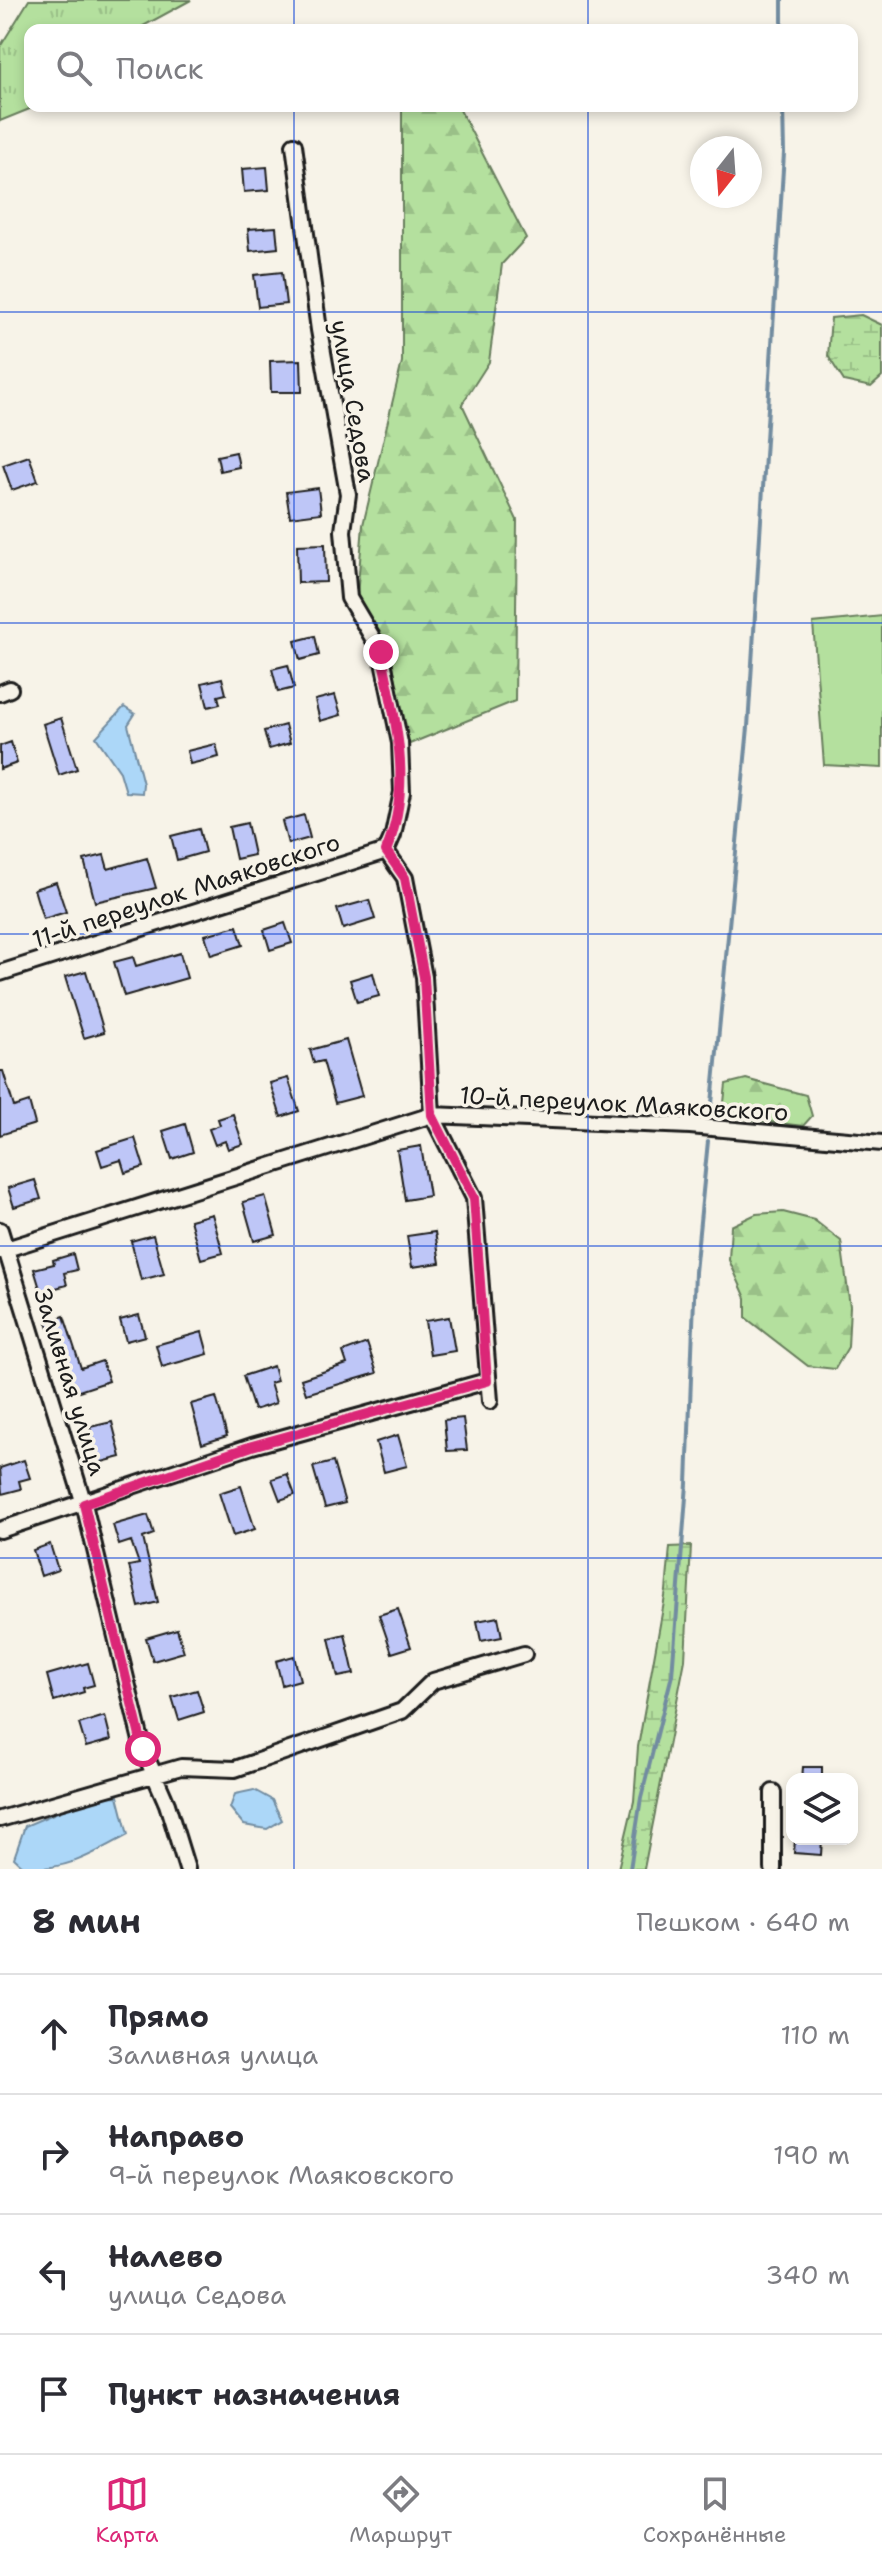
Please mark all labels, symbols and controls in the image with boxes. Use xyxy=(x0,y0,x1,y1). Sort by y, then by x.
search box xyxy=(24,24,858,112)
icon: search xyxy=(52,46,96,90)
text: Поиск xyxy=(116,48,204,89)
north arrow xyxy=(690,136,762,208)
street label: улица Седова xyxy=(323,317,383,485)
route end xyxy=(363,634,399,670)
street label: 11-й переулок Маяковского xyxy=(28,826,344,956)
street label: 10-й переулок Маяковского xyxy=(459,1079,789,1129)
street label: Заливная улица xyxy=(26,1285,114,1480)
route start xyxy=(125,1731,161,1767)
map controls xyxy=(786,1773,858,1845)
button: layers xyxy=(786,1773,858,1845)
text: 8 мин xyxy=(32,1898,141,1944)
text: Пешком · 640 m xyxy=(636,1904,850,1939)
text: Прямо xyxy=(108,1996,209,2037)
icon: ahead xyxy=(32,2012,76,2056)
text: 110 m xyxy=(780,2017,850,2052)
text: Заливная улица xyxy=(108,2037,318,2072)
text: Направо xyxy=(108,2116,244,2157)
icon: right xyxy=(32,2132,76,2176)
text: 190 m xyxy=(773,2137,850,2172)
text: 9-й переулок Маяковского xyxy=(108,2157,454,2192)
text: Налево xyxy=(108,2236,223,2277)
icon: left xyxy=(32,2252,76,2296)
text: 340 m xyxy=(765,2257,850,2292)
text: улица Седова xyxy=(108,2277,286,2312)
icon: arrive xyxy=(32,2372,76,2416)
text: Пункт назначения xyxy=(108,2374,400,2415)
tab: Карта xyxy=(95,2472,158,2549)
tab: Маршрут xyxy=(349,2472,452,2549)
tab: Сохранённые xyxy=(643,2472,787,2549)

